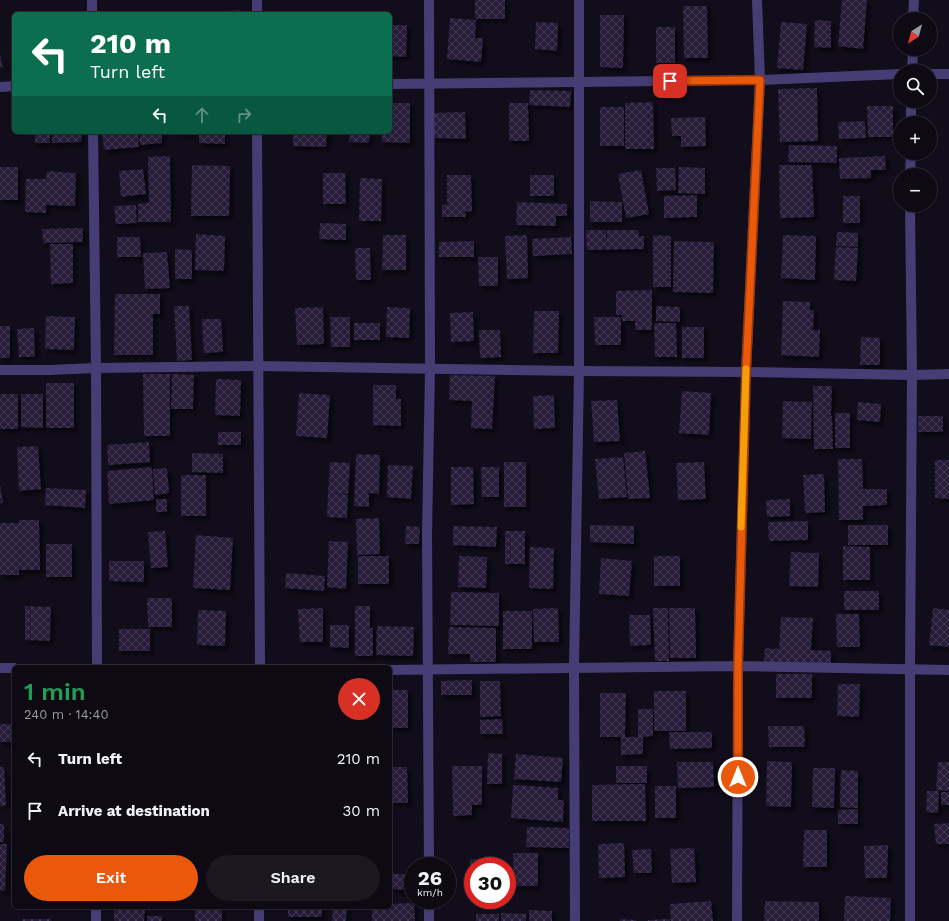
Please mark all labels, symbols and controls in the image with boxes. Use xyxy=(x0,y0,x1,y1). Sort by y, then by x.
north arrow xyxy=(893,12,937,56)
map controls xyxy=(893,12,937,212)
text: 210 m xyxy=(90,27,171,60)
icon: left xyxy=(24,28,76,80)
text: Turn left xyxy=(90,61,165,82)
pin xyxy=(653,64,687,98)
button: search xyxy=(893,64,937,108)
icon: arrive xyxy=(659,70,681,92)
icon: left xyxy=(149,104,171,126)
icon: ahead xyxy=(191,104,213,126)
icon: right xyxy=(233,104,255,126)
button: + xyxy=(893,116,937,160)
button: − xyxy=(893,168,937,212)
text: 1 min xyxy=(24,678,86,706)
button: close xyxy=(338,678,380,720)
text: 240 m · 14:40 xyxy=(24,707,108,722)
icon: left xyxy=(24,748,46,770)
text: Turn left xyxy=(58,750,122,768)
text: 210 m xyxy=(337,750,380,768)
position arrow xyxy=(717,756,759,798)
icon: arrive xyxy=(24,800,46,822)
text: Arrive at destination xyxy=(58,802,210,820)
text: 30 m xyxy=(343,802,380,820)
button: Exit xyxy=(24,855,198,901)
button: Share xyxy=(206,855,380,901)
speed limit sign: 30 xyxy=(464,857,516,909)
text: 26 xyxy=(418,866,442,890)
text: km/h xyxy=(417,887,443,898)

